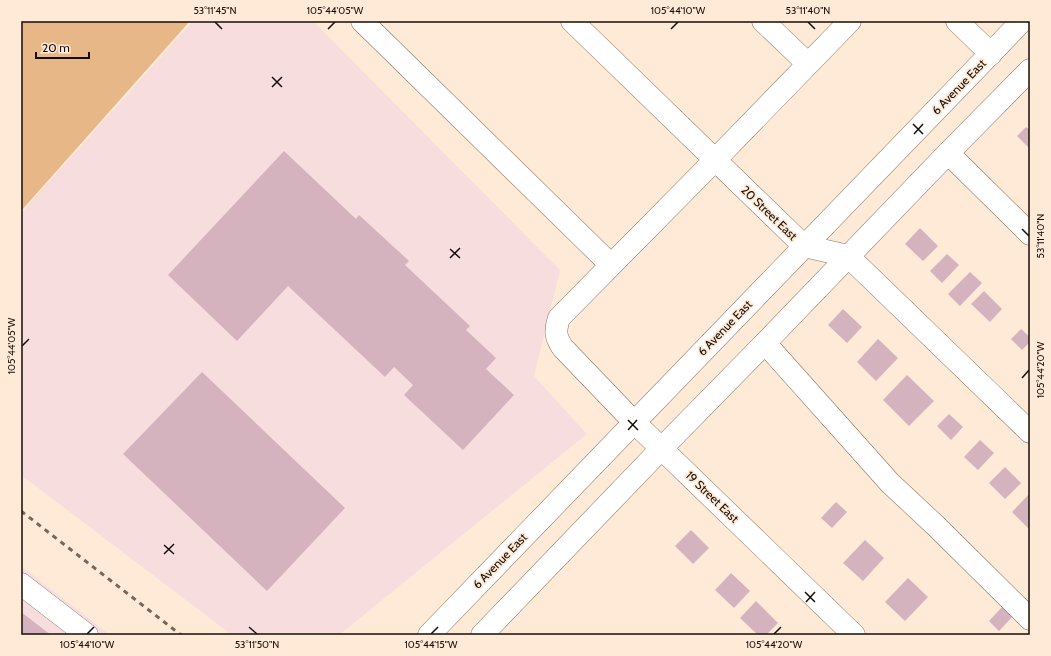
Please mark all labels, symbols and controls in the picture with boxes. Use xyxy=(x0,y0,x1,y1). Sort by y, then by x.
text: 53°11'45"N xyxy=(193,4,237,17)
text: 105°44'05"W xyxy=(307,4,364,17)
text: 105°44'10"W xyxy=(651,4,706,17)
text: 53°11'40"N xyxy=(786,4,830,17)
scale bar xyxy=(36,34,89,60)
text: 20 m xyxy=(42,40,70,55)
street label: 6 Avenue East xyxy=(928,56,989,118)
street label: 20 Street East xyxy=(738,182,801,243)
text: 53°11'40"N xyxy=(1034,214,1047,258)
street label: 6 Avenue East xyxy=(694,297,755,359)
text: 105°44'05"W xyxy=(5,317,18,374)
text: 105°44'20"W xyxy=(1034,341,1047,398)
street label: 19 Street East xyxy=(683,467,742,526)
street label: 6 Avenue East xyxy=(469,530,530,592)
text: 105°44'10"W xyxy=(60,638,115,651)
text: 53°11'50"N xyxy=(235,638,279,651)
text: 105°44'15"W xyxy=(405,638,458,651)
text: 105°44'20"W xyxy=(746,638,803,651)

